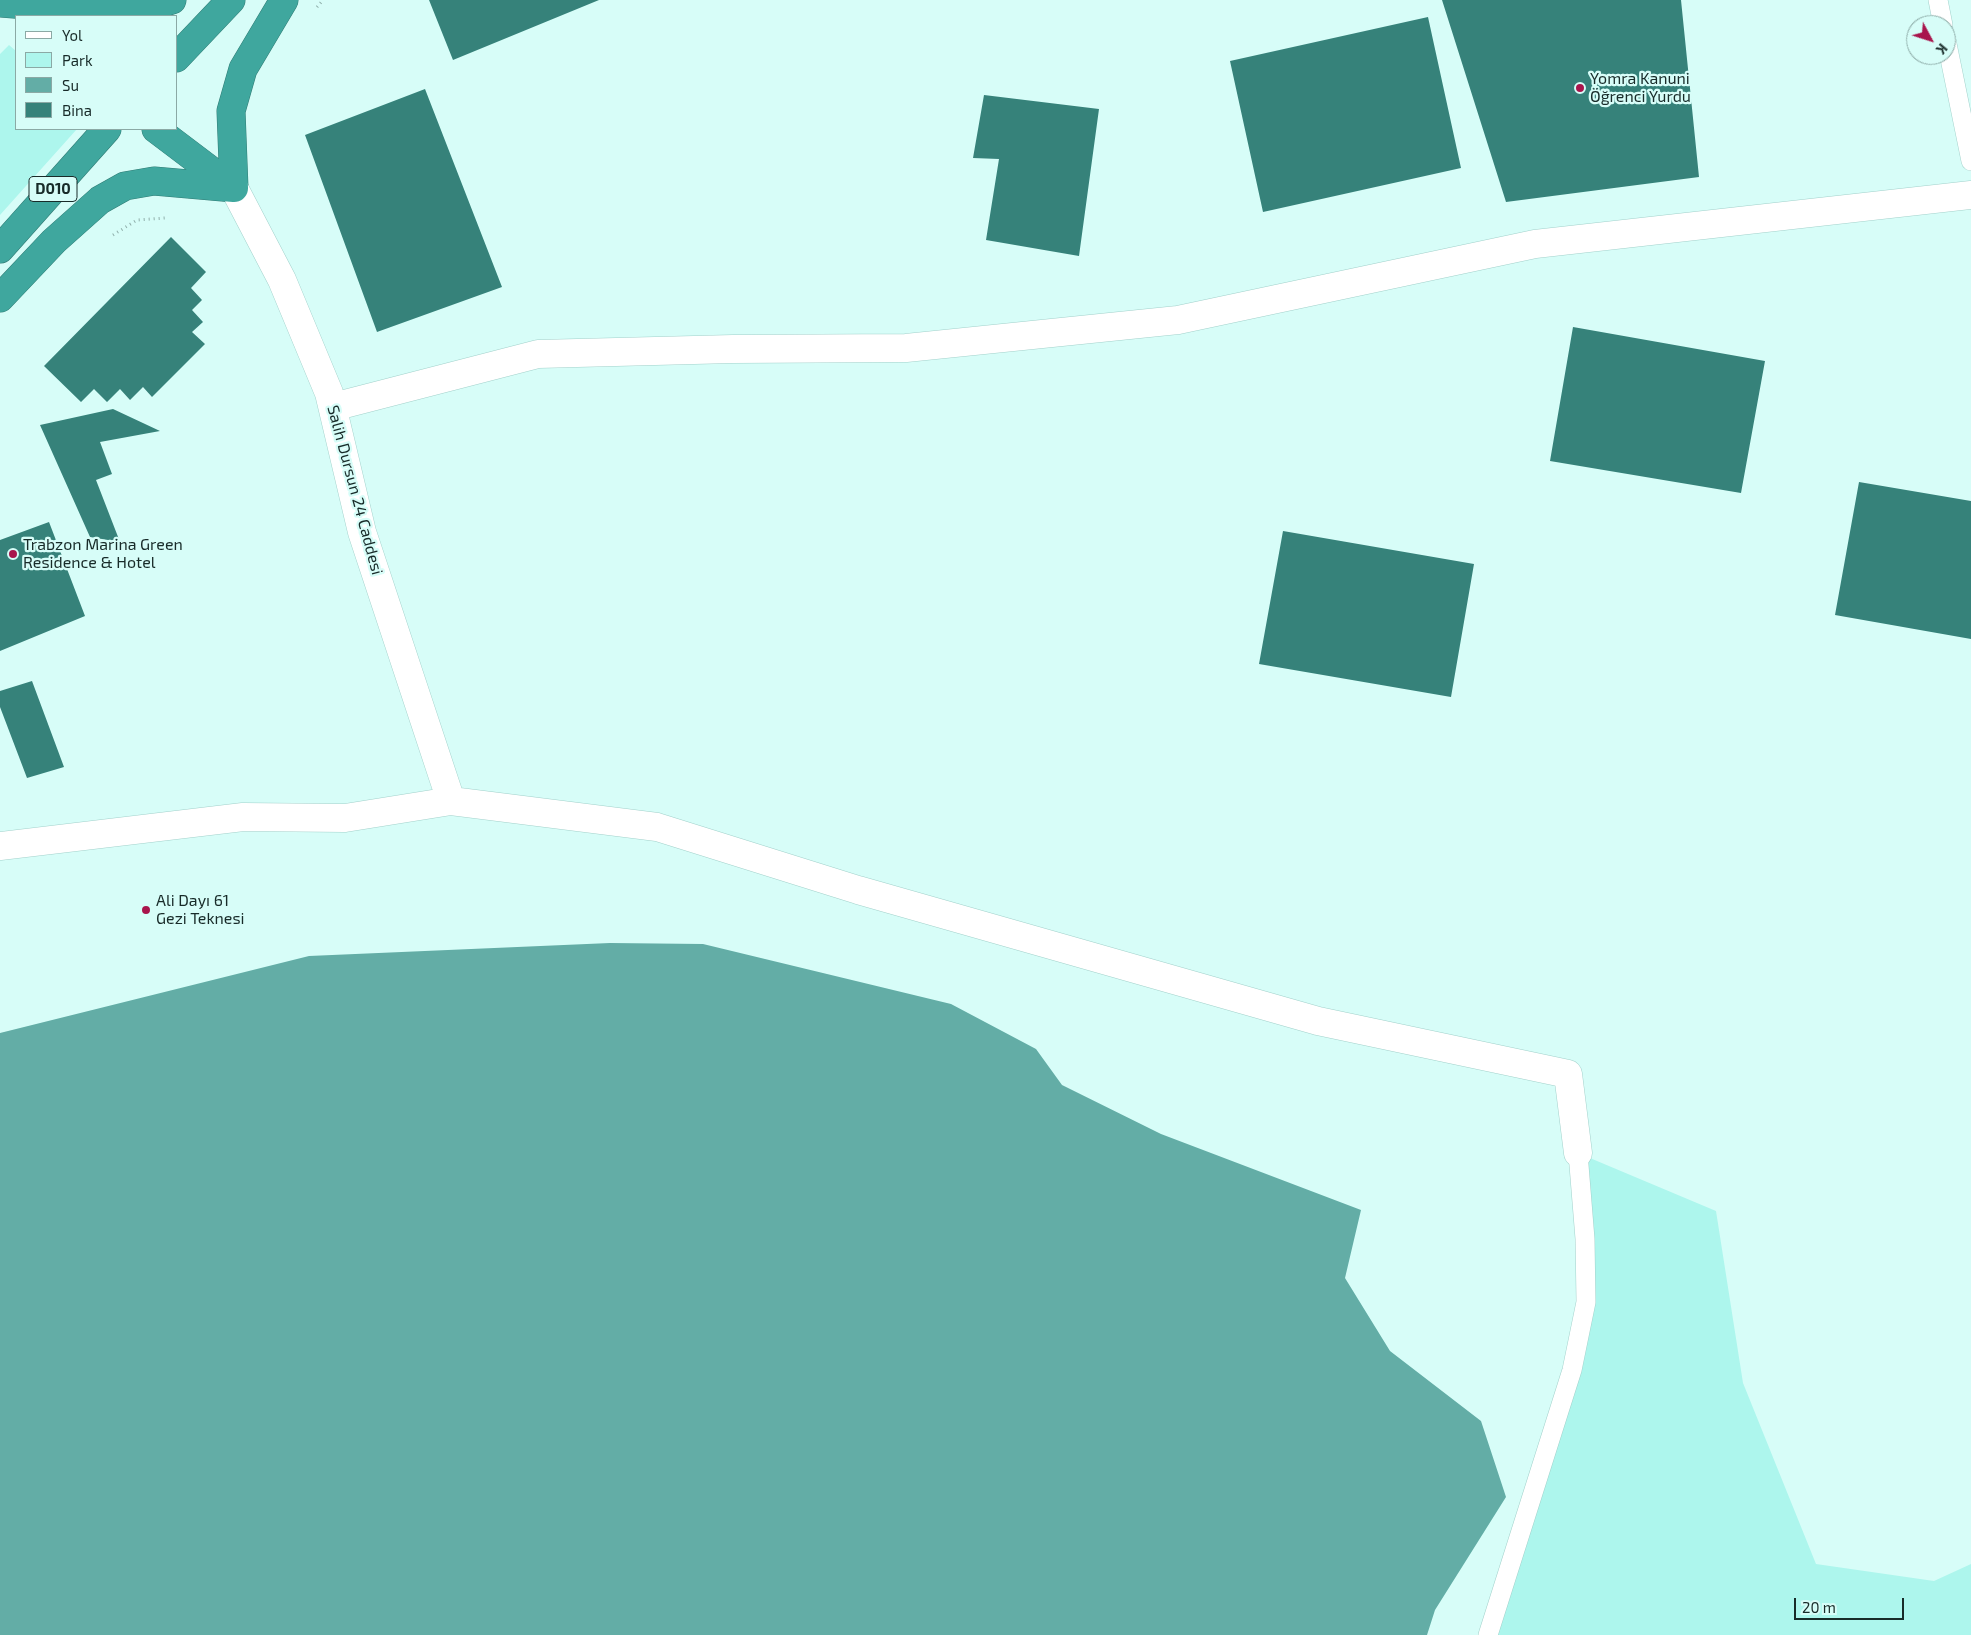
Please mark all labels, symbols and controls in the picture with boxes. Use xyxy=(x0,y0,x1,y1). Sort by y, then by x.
legend xyxy=(15,15,178,130)
north arrow xyxy=(1906,15,1956,65)
text: Yol xyxy=(62,26,83,44)
text: K xyxy=(1933,40,1951,58)
text: Park xyxy=(62,51,93,69)
place label: Yomra Kanuni Öğrenci Yurdu xyxy=(1590,69,1691,107)
text: Su xyxy=(62,76,79,94)
marker: Yomra Kanuni Öğrenci Yurdu xyxy=(1574,82,1586,94)
text: Bina xyxy=(62,101,92,119)
road number: D010 xyxy=(29,176,77,202)
street label: Salih Dursun 24 Caddesi xyxy=(323,403,387,577)
place label: Trabzon Marina Green Residence & Hotel xyxy=(23,535,183,573)
marker: Trabzon Marina Green Residence & Hotel xyxy=(7,548,19,560)
place label: Ali Dayı 61 Gezi Teknesi xyxy=(156,891,245,929)
marker: Ali Dayı 61 Gezi Teknesi xyxy=(140,904,152,916)
scale bar xyxy=(1796,1588,1906,1620)
text: 20 m xyxy=(1802,1598,1836,1616)

